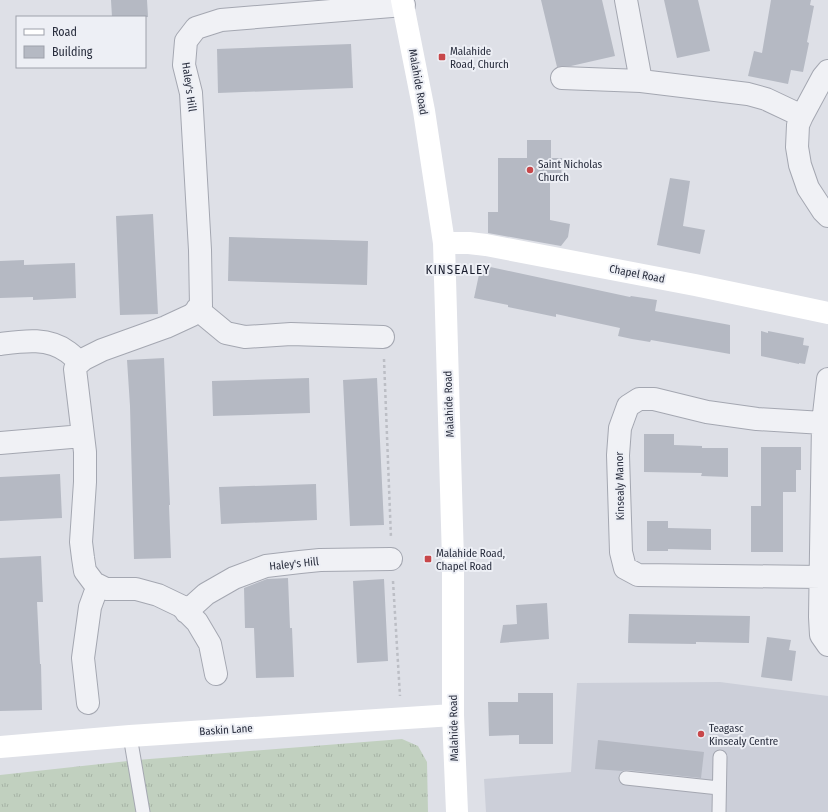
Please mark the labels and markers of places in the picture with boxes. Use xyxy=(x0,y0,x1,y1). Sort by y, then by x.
place label: Malahide Road, Church xyxy=(450,45,509,71)
marker: Malahide Road, Church xyxy=(437,52,447,62)
place label: Saint Nicholas Church xyxy=(538,158,602,184)
marker: Saint Nicholas Church xyxy=(525,165,535,175)
place label: Malahide Road, Chapel Road xyxy=(436,547,505,573)
marker: Malahide Road, Chapel Road xyxy=(423,554,433,564)
place label: Teagasc Kinsealy Centre xyxy=(709,722,778,748)
marker: Teagasc Kinsealy Centre xyxy=(696,729,706,739)

